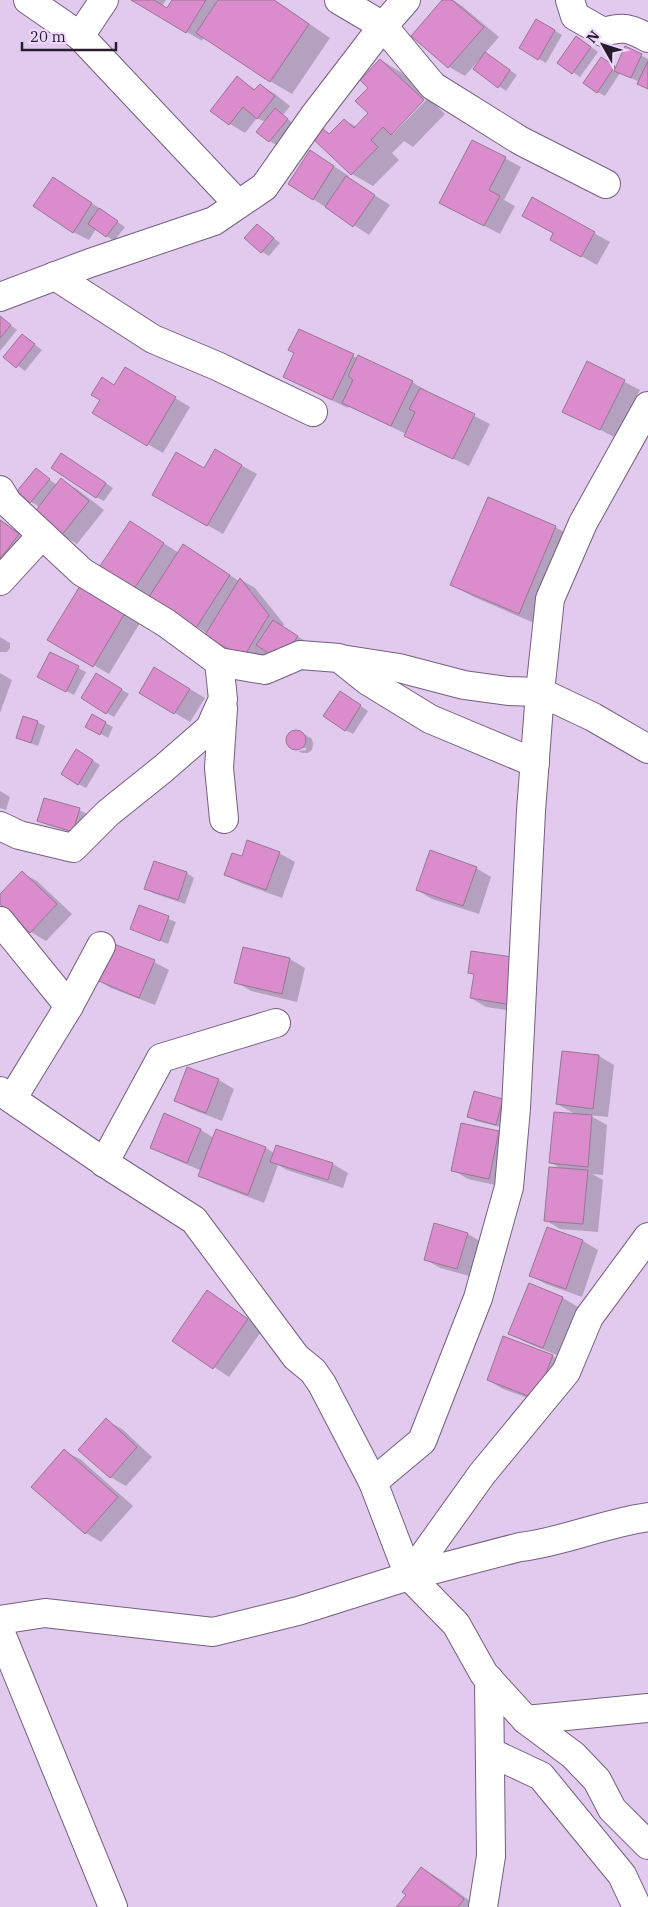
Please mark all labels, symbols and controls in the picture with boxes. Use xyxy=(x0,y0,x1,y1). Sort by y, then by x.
scale bar xyxy=(22,20,116,52)
north arrow xyxy=(578,20,628,70)
text: 20 m xyxy=(30,27,66,46)
text: N xyxy=(582,27,603,47)

